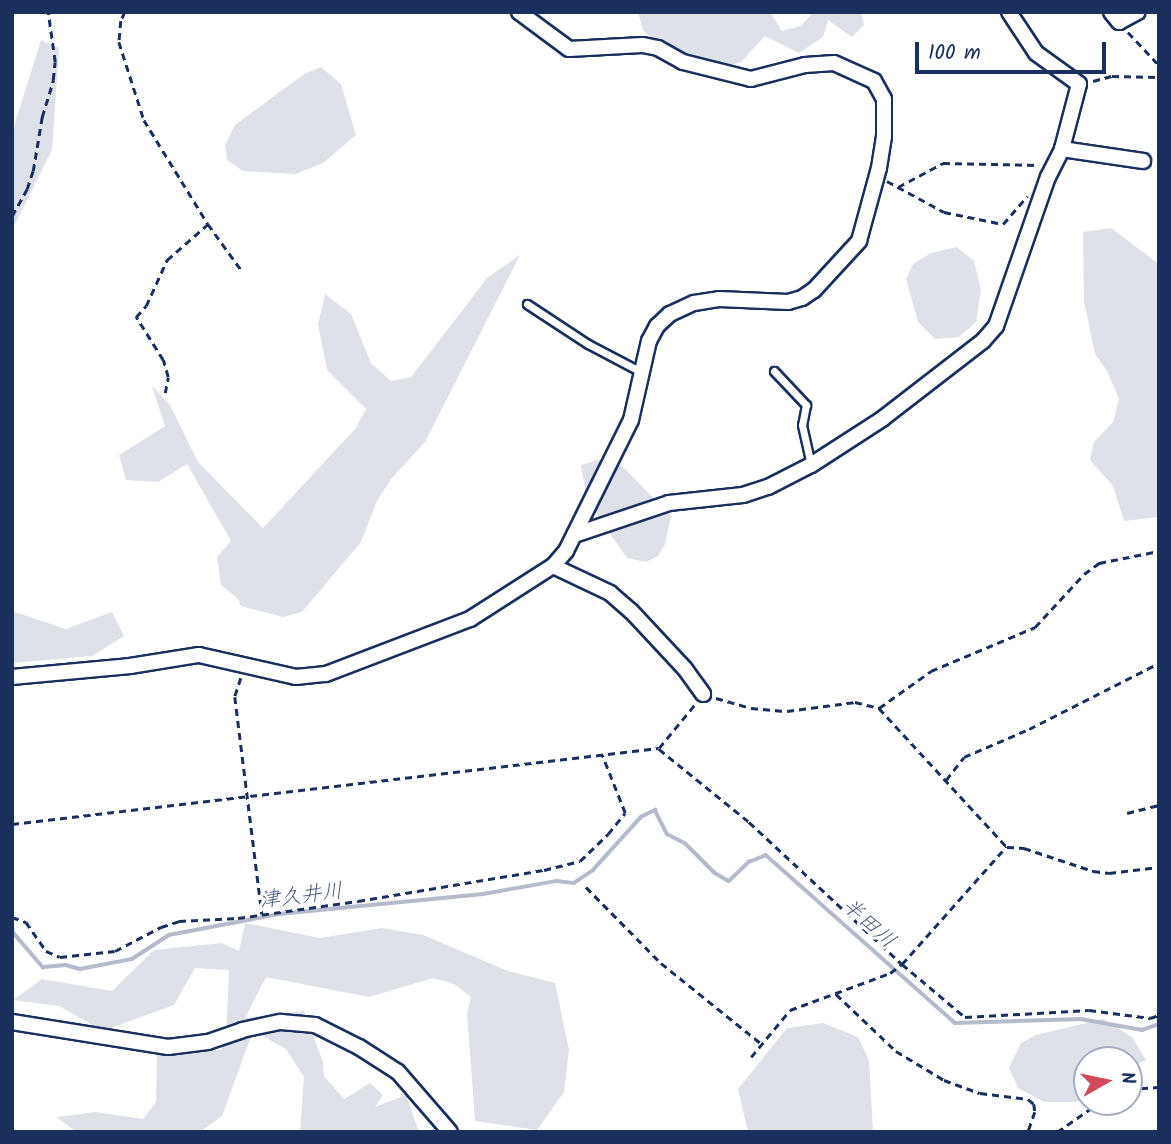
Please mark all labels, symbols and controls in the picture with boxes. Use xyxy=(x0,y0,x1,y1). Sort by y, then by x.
scale bar xyxy=(919,28,1110,72)
text: 100 m xyxy=(928,37,981,70)
water label: 津久井川 xyxy=(258,879,344,915)
water label: 半田川 xyxy=(836,894,900,954)
north arrow xyxy=(1073,1046,1143,1116)
text: N xyxy=(1111,1070,1143,1086)

